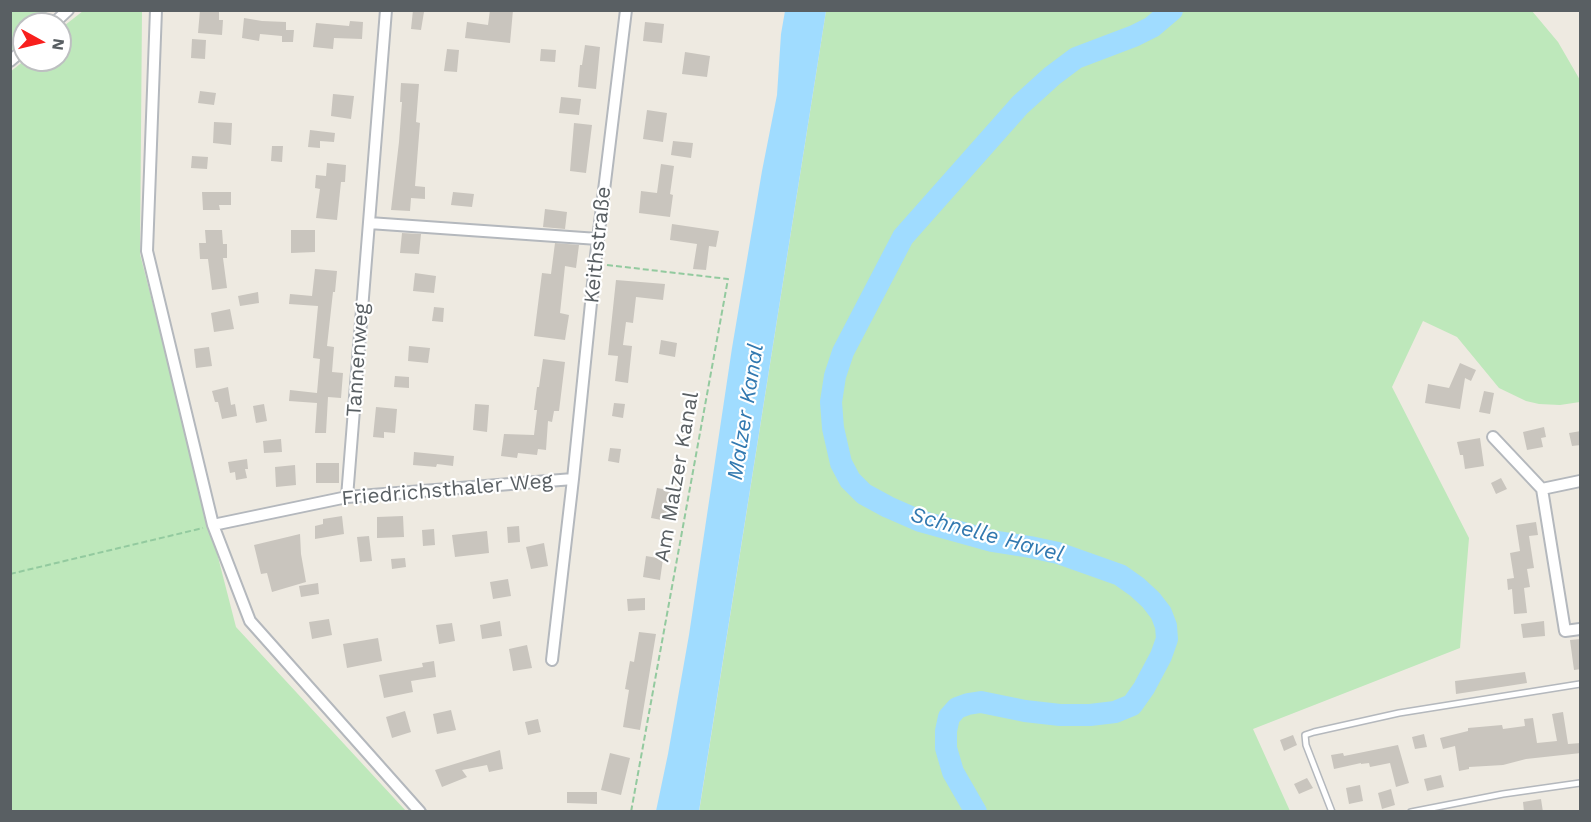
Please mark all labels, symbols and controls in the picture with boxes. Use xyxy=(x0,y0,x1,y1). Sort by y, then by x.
north arrow xyxy=(12,12,72,72)
text: N xyxy=(48,37,69,51)
street label: Keithstraße xyxy=(579,185,617,305)
street label: Tannenweg xyxy=(341,302,375,418)
water label: Malzer Kanal xyxy=(722,342,770,482)
street label: Am Malzer Kanal xyxy=(650,390,704,564)
street label: Friedrichsthaler Weg xyxy=(340,468,554,512)
water label: Schnelle Havel xyxy=(907,502,1067,568)

